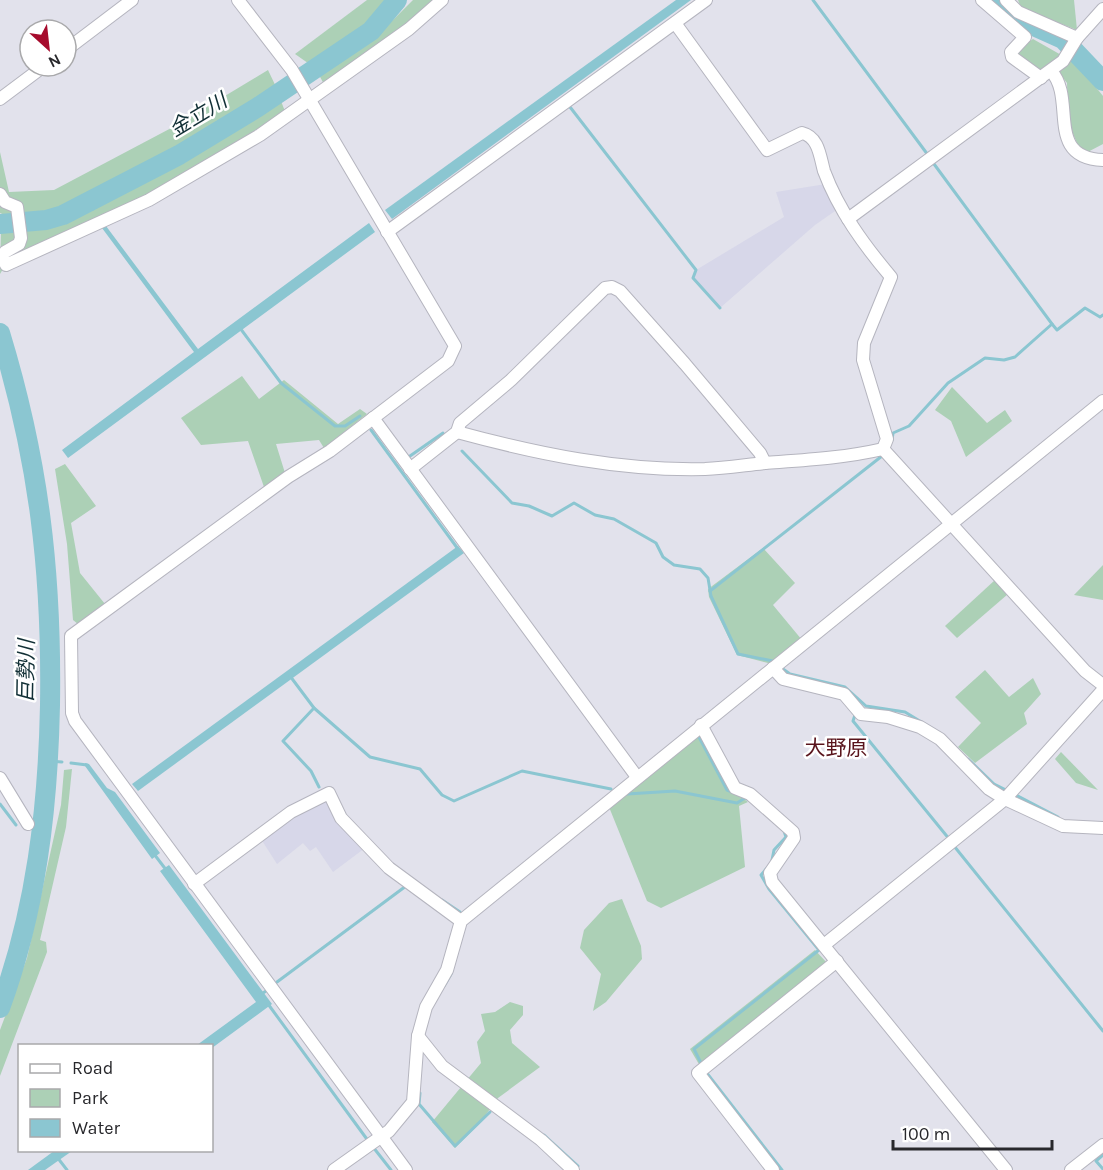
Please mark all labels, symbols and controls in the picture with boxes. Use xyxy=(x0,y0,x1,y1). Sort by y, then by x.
north arrow xyxy=(18,18,78,78)
text: N xyxy=(45,50,64,72)
water label: 金立川 xyxy=(165,87,233,142)
water label: 巨勢川 xyxy=(13,637,39,703)
district label: 大野原 xyxy=(805,736,868,760)
legend xyxy=(18,1044,213,1152)
text: Road xyxy=(72,1057,113,1079)
text: Park xyxy=(72,1087,109,1109)
scale bar xyxy=(893,1113,1052,1151)
text: Water xyxy=(72,1117,120,1139)
text: 100 m xyxy=(902,1123,950,1145)

